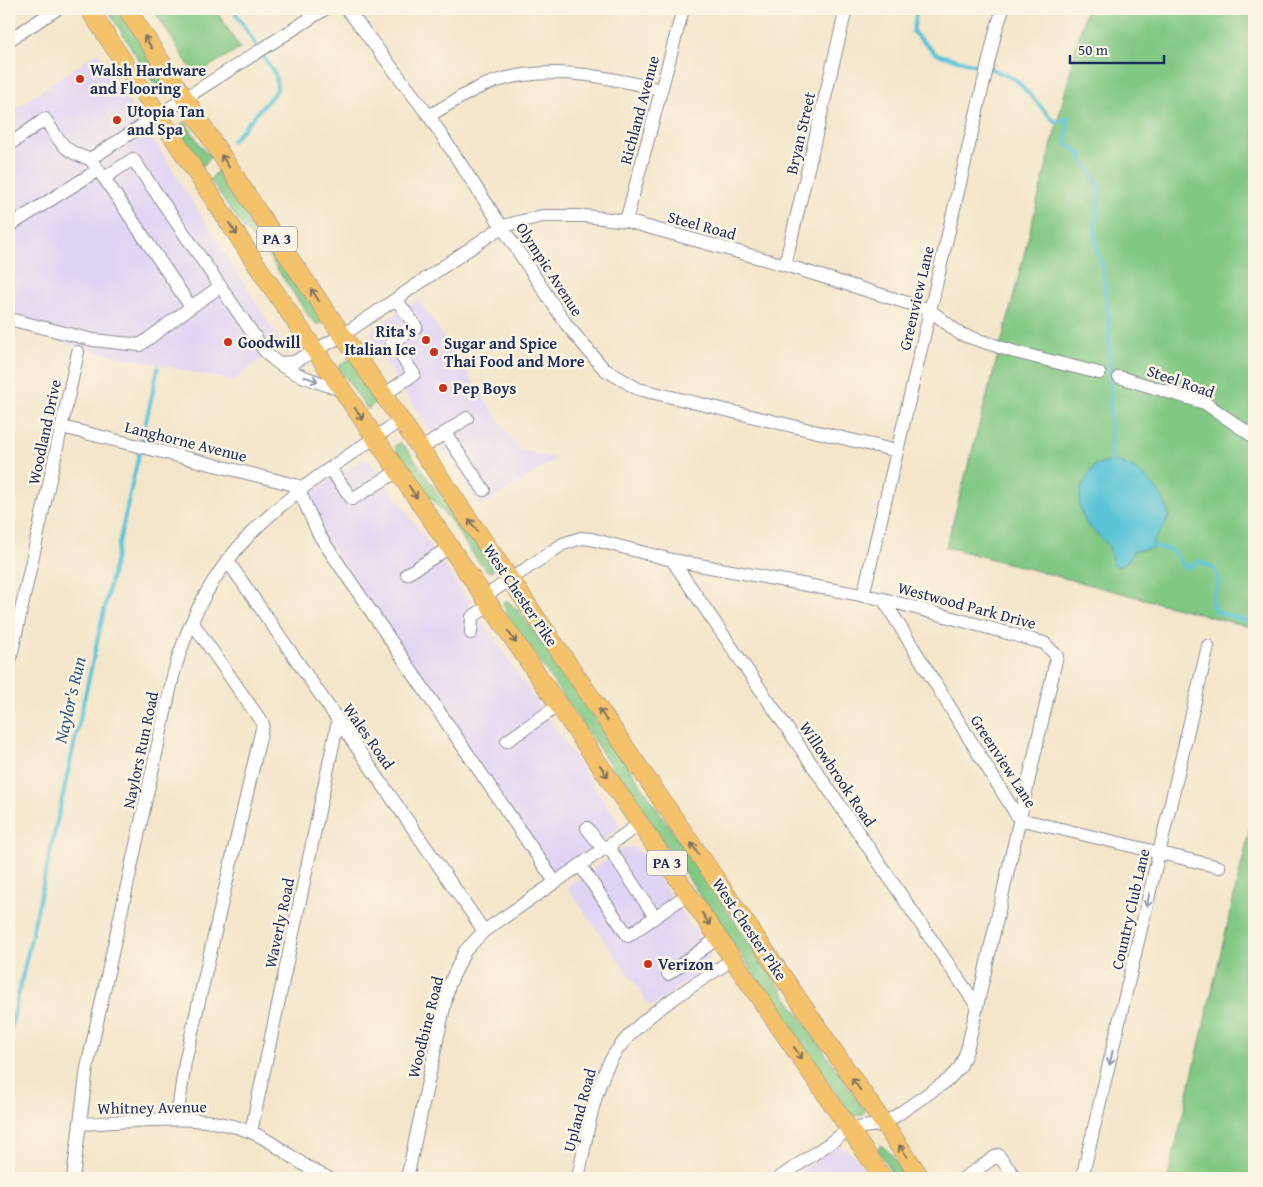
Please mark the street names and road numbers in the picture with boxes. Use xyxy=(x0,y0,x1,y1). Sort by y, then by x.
street label: Richland Avenue xyxy=(613,53,665,167)
street label: Bryan Street xyxy=(779,89,821,177)
street label: Steel Road xyxy=(665,204,739,246)
street label: Olympic Avenue xyxy=(510,217,590,321)
road number: PA 3 xyxy=(257,226,297,252)
street label: Greenview Lane xyxy=(892,243,940,353)
street label: Steel Road xyxy=(1144,358,1218,404)
street label: Woodland Drive xyxy=(21,377,67,487)
street label: Langhorne Avenue xyxy=(122,414,250,468)
street label: West Chester Pike xyxy=(478,539,564,651)
street label: Westwood Park Drive xyxy=(895,575,1039,635)
street label: Naylors Run Road xyxy=(116,689,164,811)
street label: Wales Road xyxy=(337,698,401,774)
street label: Greenview Lane xyxy=(965,710,1043,812)
street label: Willowbrook Road xyxy=(794,717,882,832)
street label: Country Club Lane xyxy=(1104,846,1156,972)
road number: PA 3 xyxy=(647,850,687,876)
street label: West Chester Pike xyxy=(707,873,793,985)
street label: Waverly Road xyxy=(258,875,300,970)
street label: Woodbine Road xyxy=(401,973,449,1080)
street label: Upland Road xyxy=(556,1065,602,1155)
street label: Whitney Avenue xyxy=(97,1094,207,1120)

